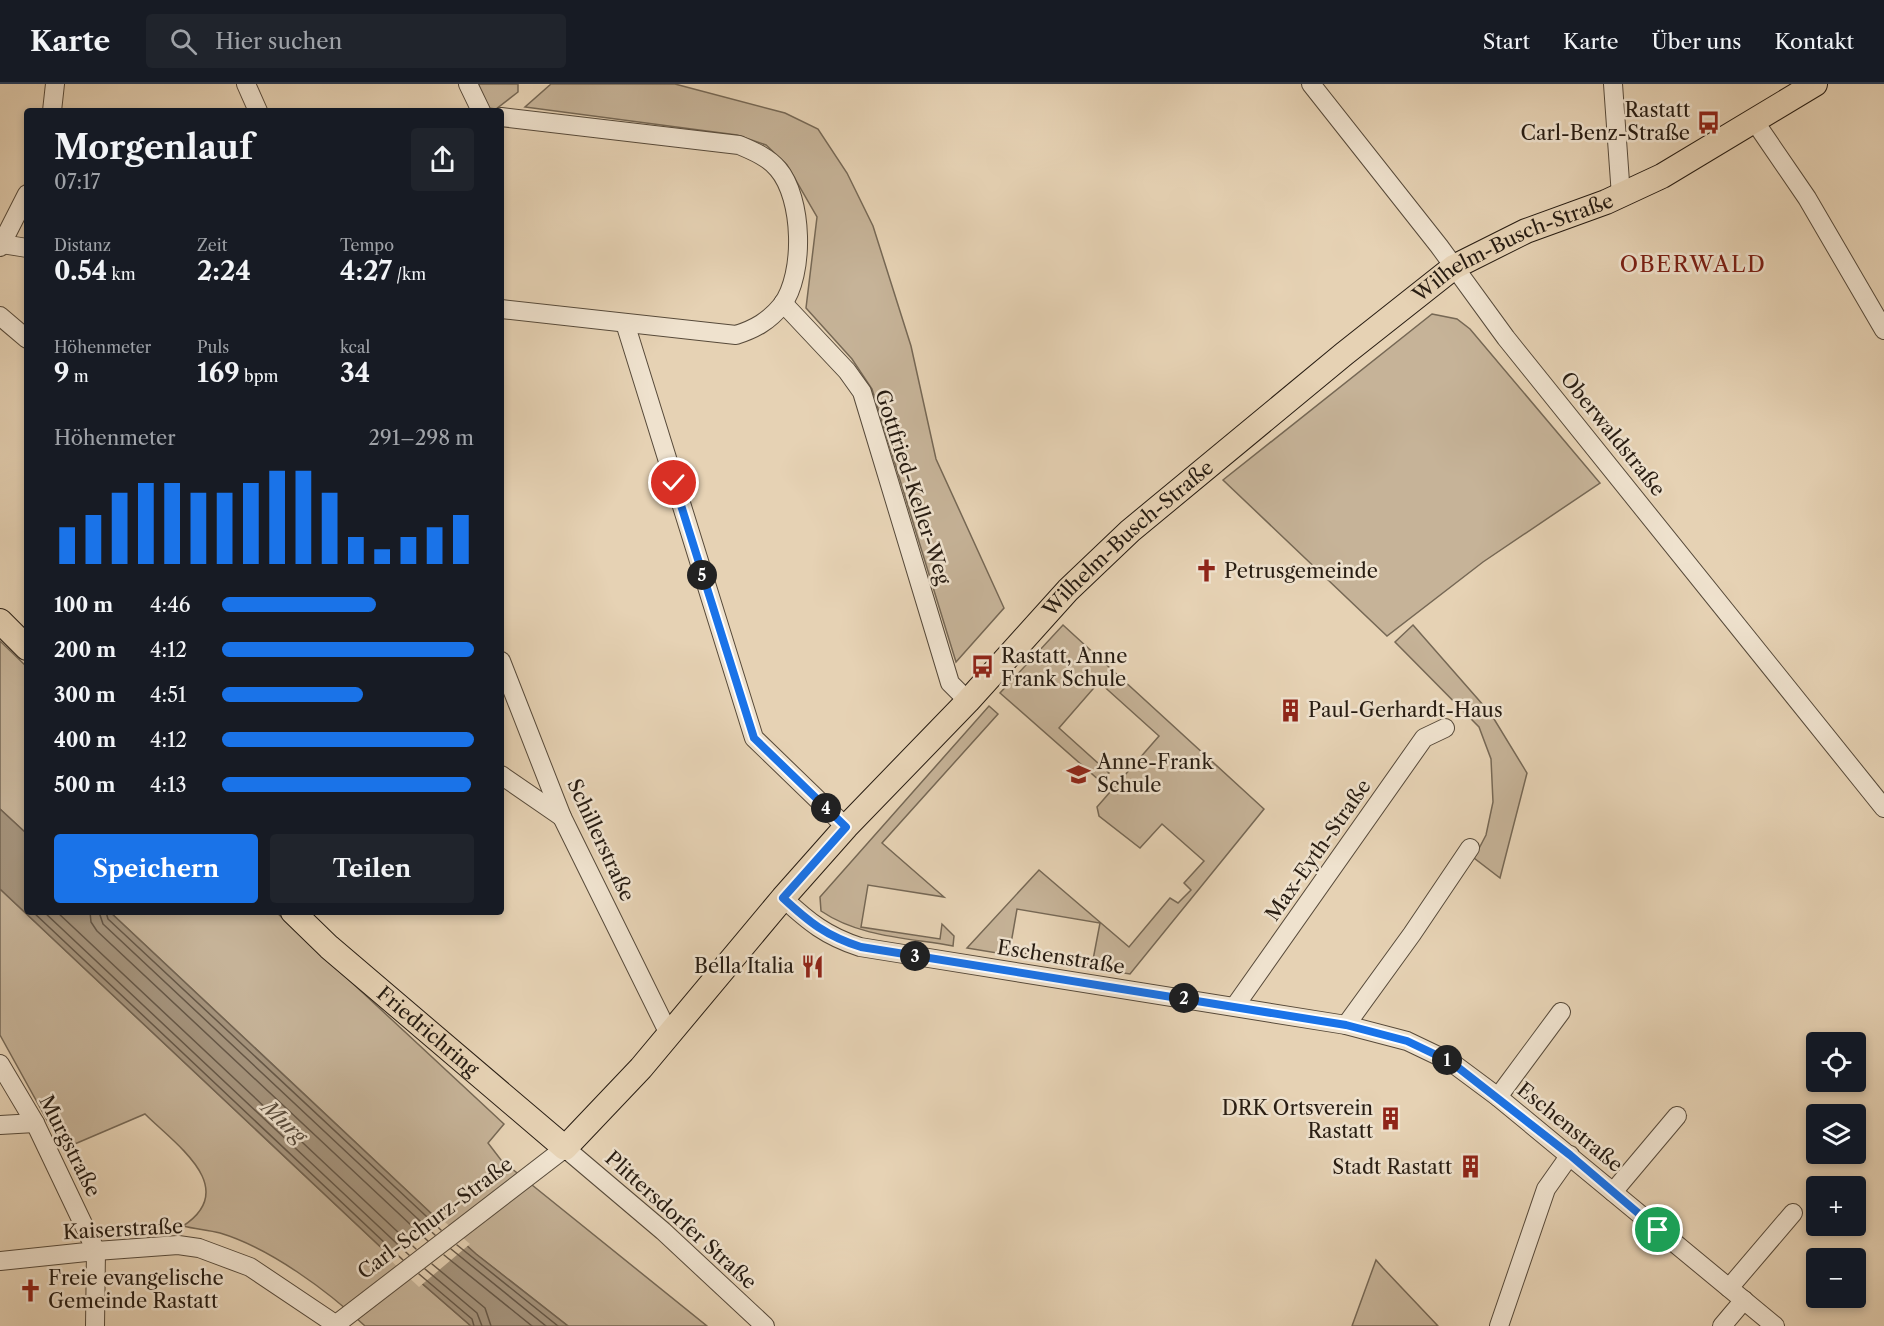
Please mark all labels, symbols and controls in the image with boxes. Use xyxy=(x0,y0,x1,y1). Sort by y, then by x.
search box xyxy=(146,14,566,68)
text: Karte xyxy=(30,24,110,58)
icon: search xyxy=(167,25,200,58)
text: Hier suchen xyxy=(215,28,342,55)
text: Start xyxy=(1483,29,1530,54)
text: Karte xyxy=(1563,29,1619,54)
text: Über uns xyxy=(1652,29,1741,54)
text: Kontakt xyxy=(1774,29,1854,54)
place label: Rastatt Carl-Benz-Straße xyxy=(1521,98,1690,145)
bus stop icon: Rastatt Carl-Benz-Straße xyxy=(1695,109,1721,135)
text: Morgenlauf xyxy=(54,127,253,168)
button: share xyxy=(411,128,474,191)
text: 07:17 xyxy=(54,170,100,194)
street label: Wilhelm-Busch-Straße xyxy=(1407,188,1617,307)
text: Distanz xyxy=(54,235,111,255)
text: Zeit xyxy=(197,235,227,255)
text: Tempo xyxy=(340,235,394,255)
district label: OBERWALD xyxy=(1620,251,1766,278)
text: 0.54 xyxy=(54,255,107,287)
text: 2:24 xyxy=(197,255,251,287)
text: 4:27 xyxy=(340,255,392,287)
text: km xyxy=(107,264,136,284)
text: /km xyxy=(392,264,426,284)
text: Höhenmeter xyxy=(54,337,151,357)
text: Puls xyxy=(197,337,229,357)
text: kcal xyxy=(340,337,370,357)
text: 9 xyxy=(54,357,70,389)
text: 169 xyxy=(197,357,240,389)
text: 34 xyxy=(340,357,370,389)
text: m xyxy=(70,366,89,386)
text: bpm xyxy=(240,366,278,386)
street label: Oberwaldstraße xyxy=(1556,367,1670,501)
street label: Gottfried-Keller-Weg xyxy=(870,386,956,588)
text: Höhenmeter xyxy=(54,426,176,450)
text: 291–298 m xyxy=(368,426,474,450)
street label: Wilhelm-Busch-Straße xyxy=(1037,455,1218,622)
pin xyxy=(648,457,699,508)
icon: check xyxy=(657,466,690,499)
church icon: Petrusgemeinde xyxy=(1193,558,1219,584)
place label: Petrusgemeinde xyxy=(1224,559,1378,583)
pin: 5 xyxy=(687,560,717,590)
text: 5 xyxy=(698,565,706,585)
text: 100 m xyxy=(54,593,113,617)
text: 4:46 xyxy=(150,593,190,617)
text: 200 m xyxy=(54,638,116,662)
text: 4:12 xyxy=(150,638,187,662)
place label: Rastatt, Anne Frank Schule xyxy=(1001,644,1127,691)
bus stop icon: Rastatt, Anne Frank Schule xyxy=(970,654,996,680)
text: 300 m xyxy=(54,683,116,707)
text: 4:51 xyxy=(150,683,186,707)
building icon: Paul-Gerhardt-Haus xyxy=(1277,697,1303,723)
place label: Paul-Gerhardt-Haus xyxy=(1308,698,1503,722)
text: 400 m xyxy=(54,728,116,752)
text: 4:12 xyxy=(150,728,187,752)
place label: Anne-Frank Schule xyxy=(1096,750,1214,797)
school or university icon: Anne-Frank Schule xyxy=(1066,761,1092,787)
text: 500 m xyxy=(54,773,115,797)
text: 4:13 xyxy=(150,773,187,797)
street label: Schillerstraße xyxy=(562,775,640,905)
street label: Max-Eyth-Straße xyxy=(1260,775,1376,925)
pin: 4 xyxy=(811,793,841,823)
text: 4 xyxy=(821,798,831,818)
button: Speichern xyxy=(54,834,258,903)
button: Teilen xyxy=(270,834,474,903)
street label: Eschenstraße xyxy=(995,935,1127,979)
pin: 3 xyxy=(900,941,930,971)
text: 3 xyxy=(910,946,920,966)
restaurant icon: Bella Italia xyxy=(799,953,825,979)
place label: Bella Italia xyxy=(694,954,794,978)
street label: Friedrichring xyxy=(372,981,484,1081)
pin: 2 xyxy=(1169,983,1199,1013)
text: 2 xyxy=(1179,988,1189,1008)
map controls xyxy=(1806,1032,1866,1308)
button: locate xyxy=(1806,1032,1866,1092)
pin: 1 xyxy=(1432,1045,1462,1075)
text: 1 xyxy=(1443,1050,1451,1070)
street label: Eschenstraße xyxy=(1512,1077,1628,1177)
street label: Murgstraße xyxy=(34,1091,106,1201)
water label: Murg xyxy=(255,1093,314,1150)
place label: DRK Ortsverein Rastatt xyxy=(1222,1096,1373,1143)
button: layers xyxy=(1806,1104,1866,1164)
building icon: DRK Ortsverein Rastatt xyxy=(1378,1106,1404,1132)
street label: Plittersdorfer Straße xyxy=(600,1146,762,1294)
street label: Carl-Schurz-Straße xyxy=(353,1152,517,1284)
building icon: Stadt Rastatt xyxy=(1457,1154,1483,1180)
place label: Stadt Rastatt xyxy=(1332,1155,1452,1179)
button: + xyxy=(1806,1176,1866,1236)
pin xyxy=(1632,1204,1683,1255)
icon: arrive xyxy=(1641,1213,1674,1246)
street label: Kaiserstraße xyxy=(62,1214,184,1244)
button: − xyxy=(1806,1248,1866,1308)
place label: Freie evangelische Gemeinde Rastatt xyxy=(48,1266,224,1313)
church icon: Freie evangelische Gemeinde Rastatt xyxy=(17,1277,43,1303)

